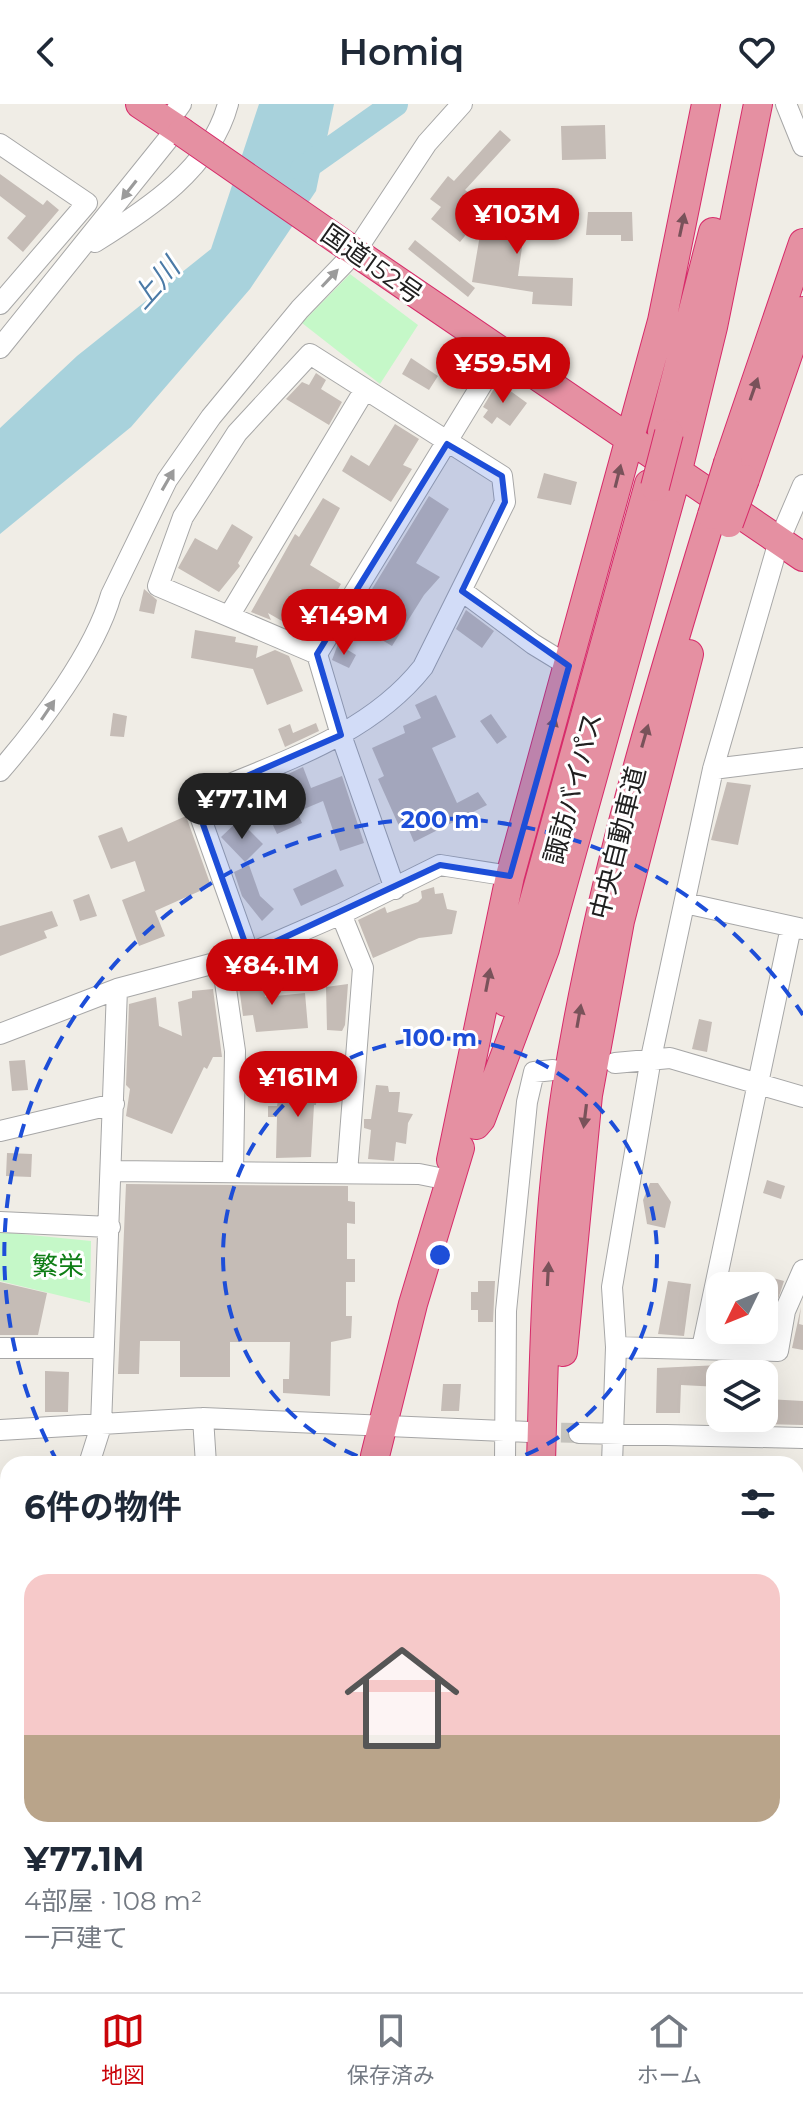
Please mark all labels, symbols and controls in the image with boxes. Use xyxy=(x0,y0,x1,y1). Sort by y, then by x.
icon: back xyxy=(24,30,68,74)
text: Homiq xyxy=(339,30,464,74)
icon: heart xyxy=(735,30,779,74)
one-way arrow xyxy=(121,180,137,200)
pin: ¥103M xyxy=(461,188,573,256)
text: ¥103M xyxy=(473,198,561,230)
one-way arrow xyxy=(677,212,689,237)
street label: 国道152号 xyxy=(315,217,429,311)
water label: 上川 xyxy=(124,249,188,315)
one-way arrow xyxy=(321,269,339,288)
pin: ¥59.5M xyxy=(438,337,568,405)
text: ¥59.5M xyxy=(454,347,552,379)
one-way arrow xyxy=(748,377,761,401)
one-way arrow xyxy=(612,464,624,489)
one-way arrow xyxy=(161,469,175,491)
pin: ¥149M xyxy=(288,589,400,657)
text: ¥149M xyxy=(299,599,389,631)
one-way arrow xyxy=(40,699,55,720)
street label: 諏訪バイパス xyxy=(537,709,609,867)
one-way arrow xyxy=(546,715,558,740)
one-way arrow xyxy=(640,724,652,749)
street label: 中央自動車道 xyxy=(584,763,652,923)
pin: ¥77.1M xyxy=(177,773,307,841)
text: ¥77.1M xyxy=(196,783,288,815)
text: 200 m xyxy=(401,805,479,834)
pin: ¥84.1M xyxy=(207,939,337,1007)
text: ¥84.1M xyxy=(224,949,320,981)
one-way arrow xyxy=(483,967,495,992)
one-way arrow xyxy=(573,1003,585,1028)
text: 100 m xyxy=(403,1023,477,1052)
pin: ¥161M xyxy=(242,1051,354,1119)
text: ¥161M xyxy=(257,1061,339,1093)
one-way arrow xyxy=(578,1103,591,1128)
centre of rings xyxy=(426,1241,454,1269)
park label: 繁栄 xyxy=(32,1250,84,1282)
one-way arrow xyxy=(542,1261,555,1286)
north arrow xyxy=(706,1272,778,1344)
map controls xyxy=(706,1272,778,1432)
button: layers xyxy=(706,1360,778,1432)
icon: filters xyxy=(736,1482,780,1526)
text: 6件の物件 xyxy=(24,1486,182,1528)
icon: home xyxy=(330,1626,474,1770)
text: ¥77.1M xyxy=(24,1838,144,1880)
text: 4部屋 · 108 m² xyxy=(24,1885,202,1917)
text: 一戸建て xyxy=(24,1922,128,1954)
tab: 地図 xyxy=(101,2009,145,2089)
tab: 保存済み xyxy=(347,2009,435,2089)
tab: ホーム xyxy=(637,2009,702,2089)

